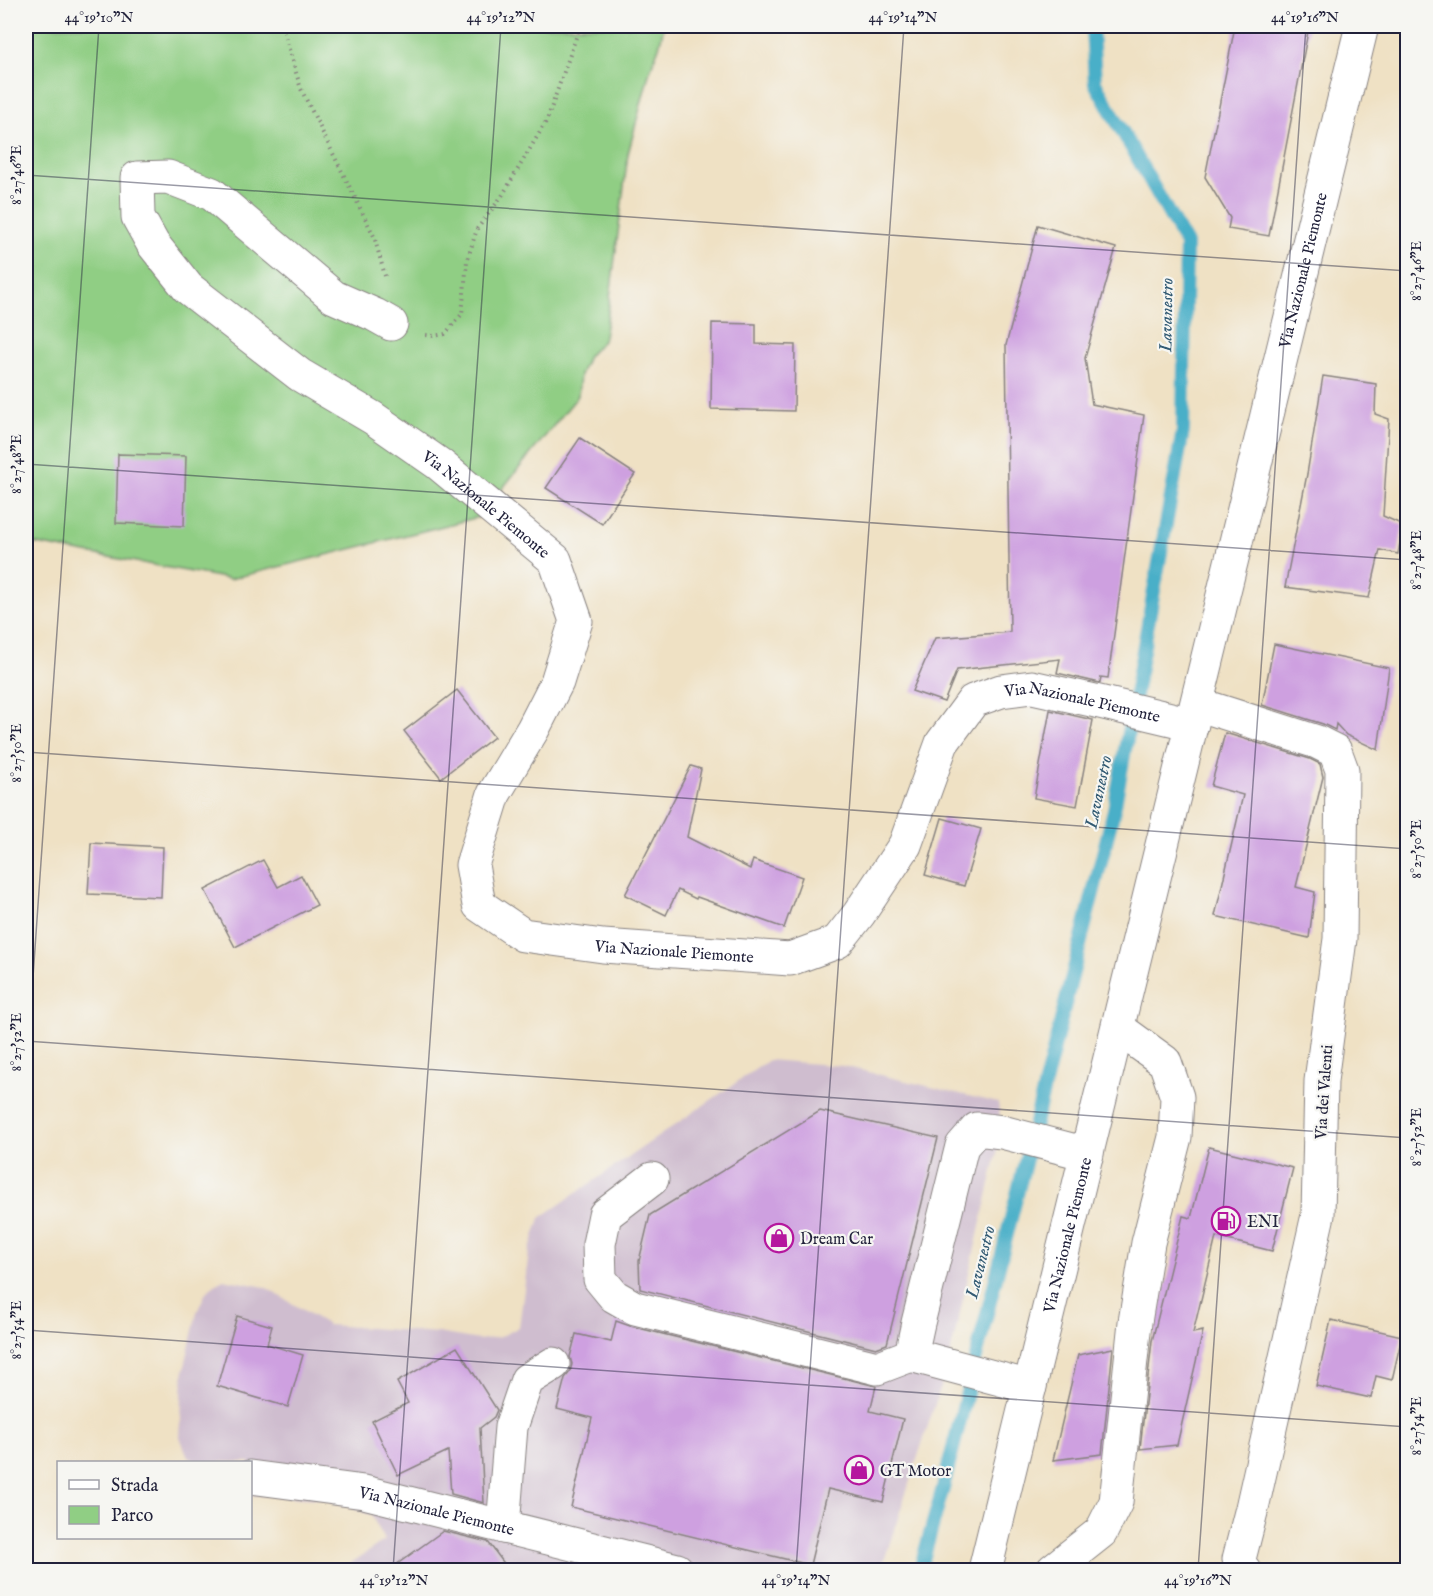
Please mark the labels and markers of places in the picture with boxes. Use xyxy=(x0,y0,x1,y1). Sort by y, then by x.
fuel station icon: ENI xyxy=(1210,1205,1242,1237)
place label: ENI xyxy=(1247,1213,1279,1233)
shop icon: Dream Car xyxy=(763,1222,795,1254)
place label: Dream Car xyxy=(800,1230,873,1250)
shop icon: GT Motor xyxy=(843,1454,875,1486)
place label: GT Motor xyxy=(880,1462,951,1482)

